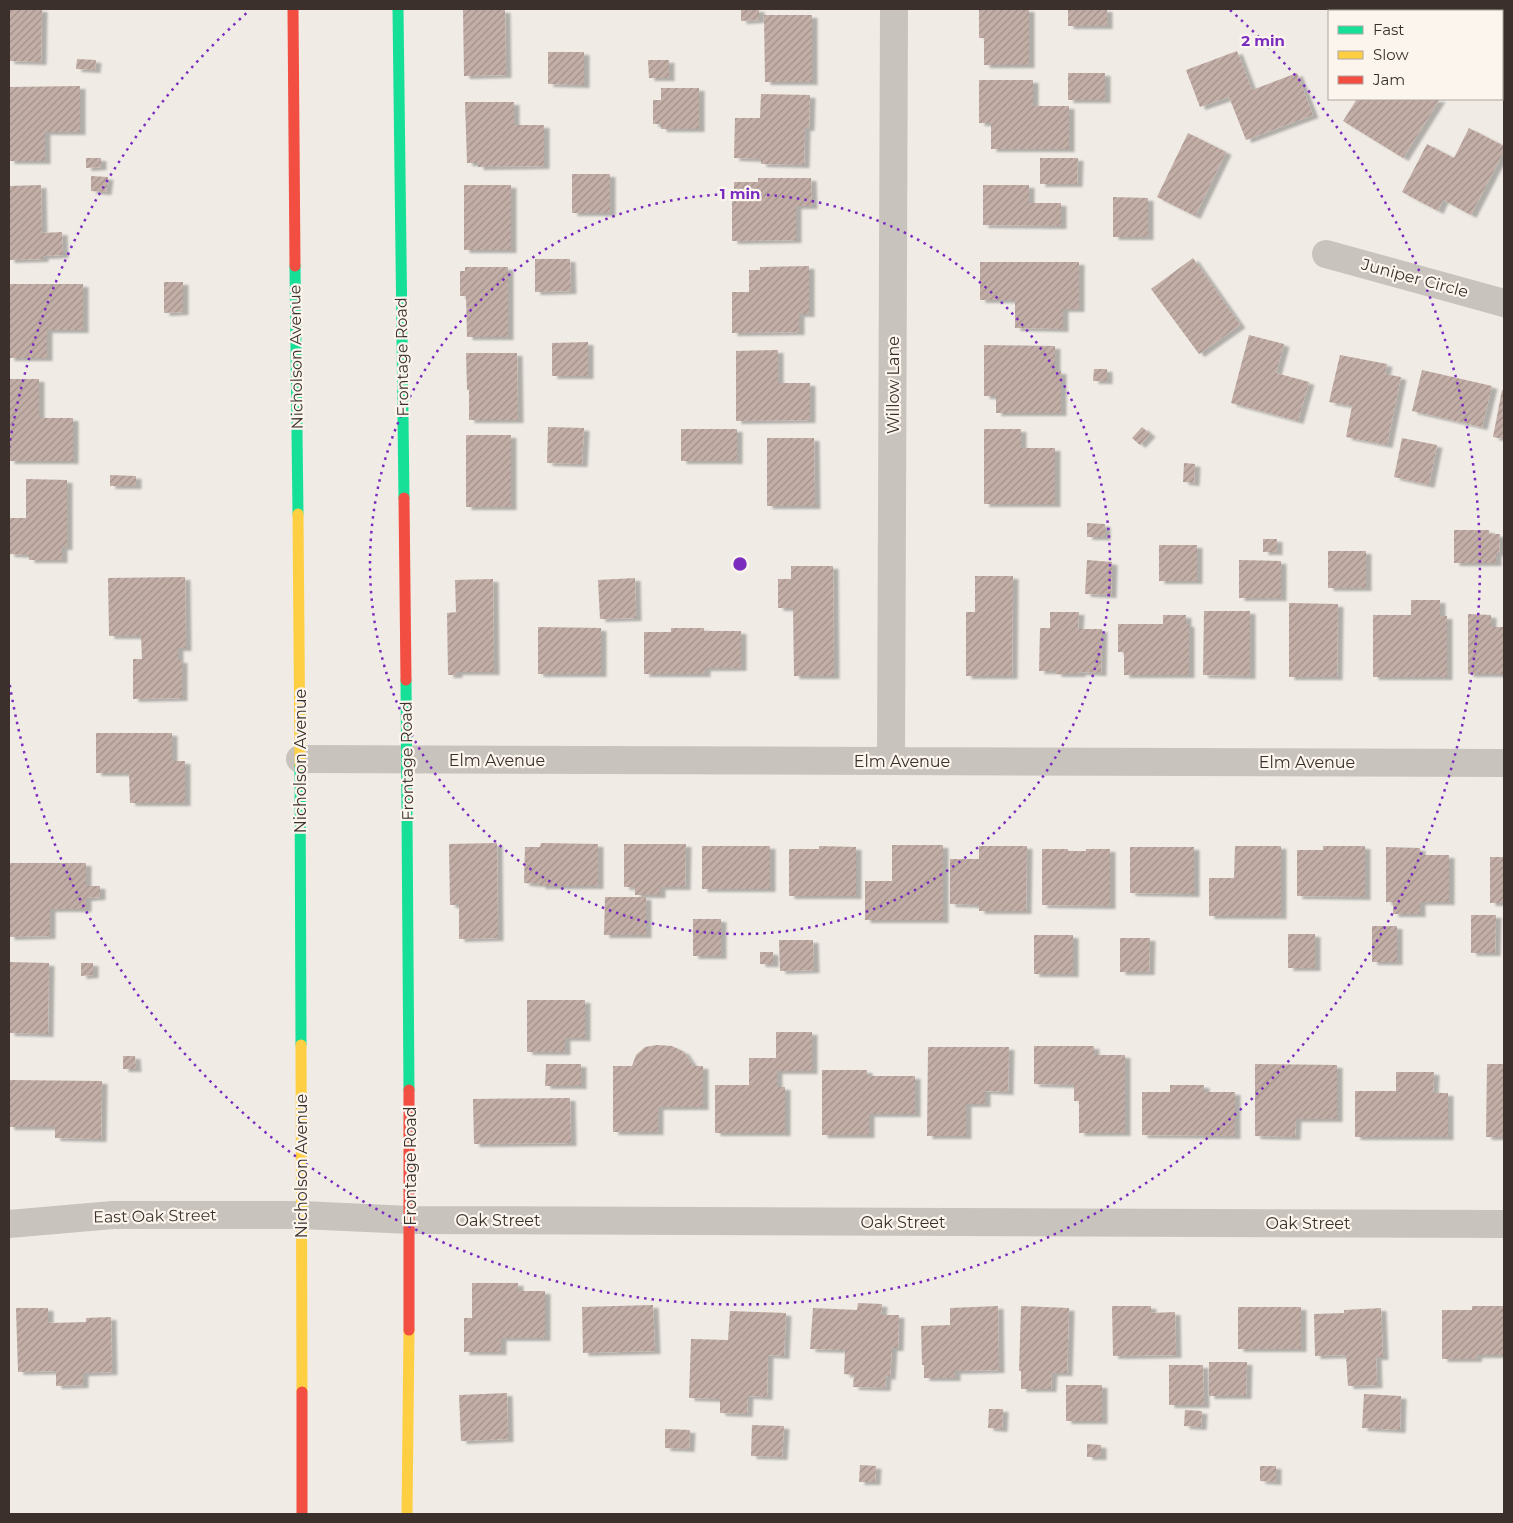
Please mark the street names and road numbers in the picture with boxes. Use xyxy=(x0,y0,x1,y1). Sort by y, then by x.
street label: Juniper Circle xyxy=(1359,254,1470,301)
street label: Nicholson Avenue xyxy=(285,285,307,429)
street label: Frontage Road xyxy=(391,297,413,417)
street label: Willow Lane xyxy=(884,336,903,434)
street label: Nicholson Avenue xyxy=(291,689,310,833)
street label: Frontage Road xyxy=(396,701,418,821)
street label: Elm Avenue xyxy=(449,751,545,770)
street label: Elm Avenue xyxy=(854,752,950,771)
street label: Elm Avenue xyxy=(1259,753,1355,772)
street label: Nicholson Avenue xyxy=(292,1094,311,1238)
street label: Frontage Road xyxy=(401,1106,420,1226)
street label: East Oak Street xyxy=(93,1205,217,1227)
street label: Oak Street xyxy=(456,1211,541,1230)
street label: Oak Street xyxy=(861,1213,946,1232)
street label: Oak Street xyxy=(1266,1214,1351,1233)

